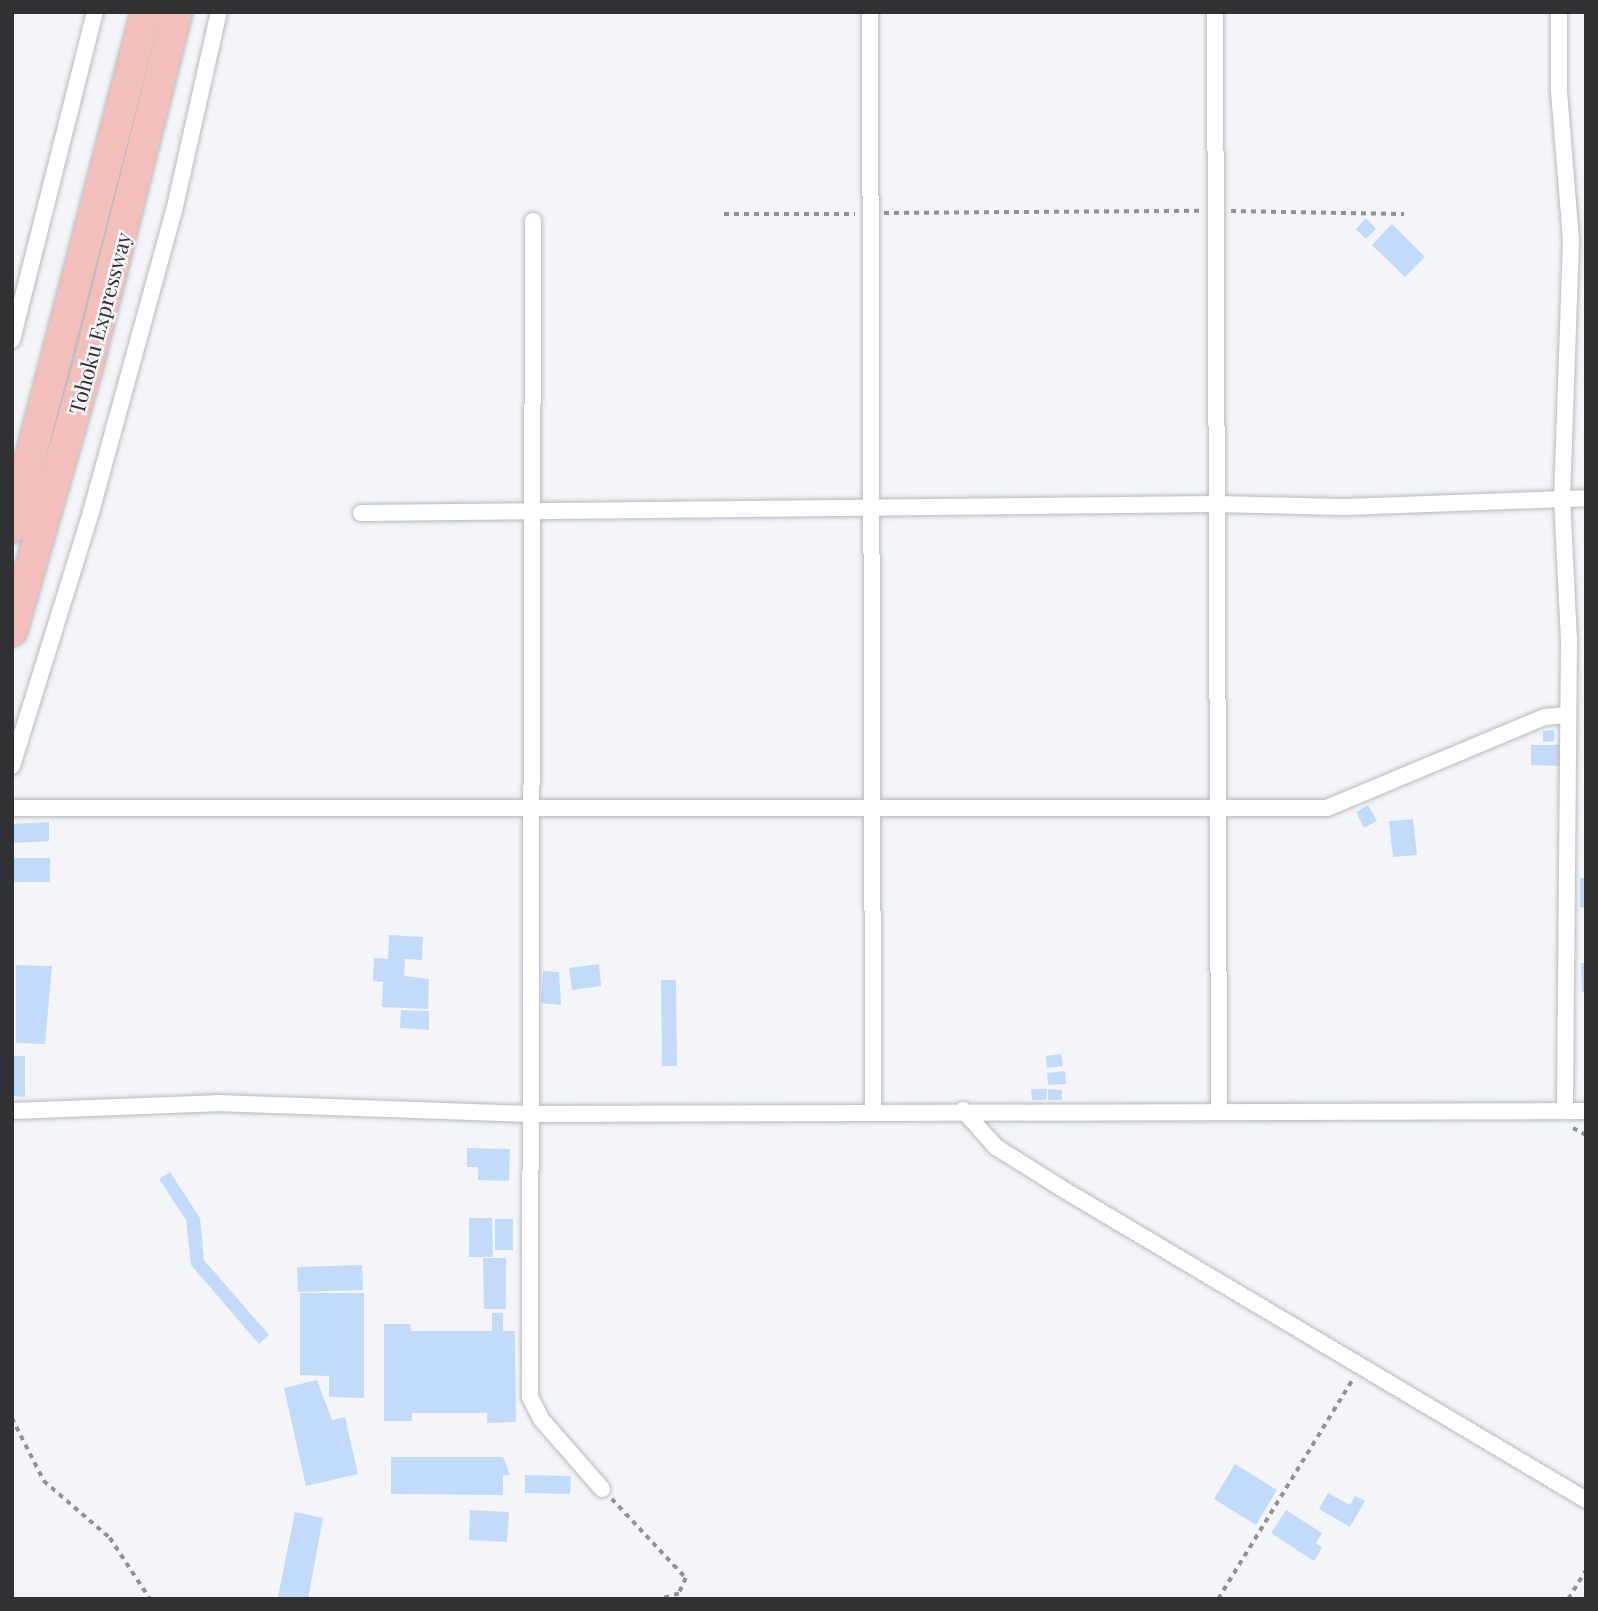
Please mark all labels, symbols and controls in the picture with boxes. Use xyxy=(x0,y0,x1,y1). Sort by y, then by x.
street label: Tohoku Expressway xyxy=(63,229,135,417)

